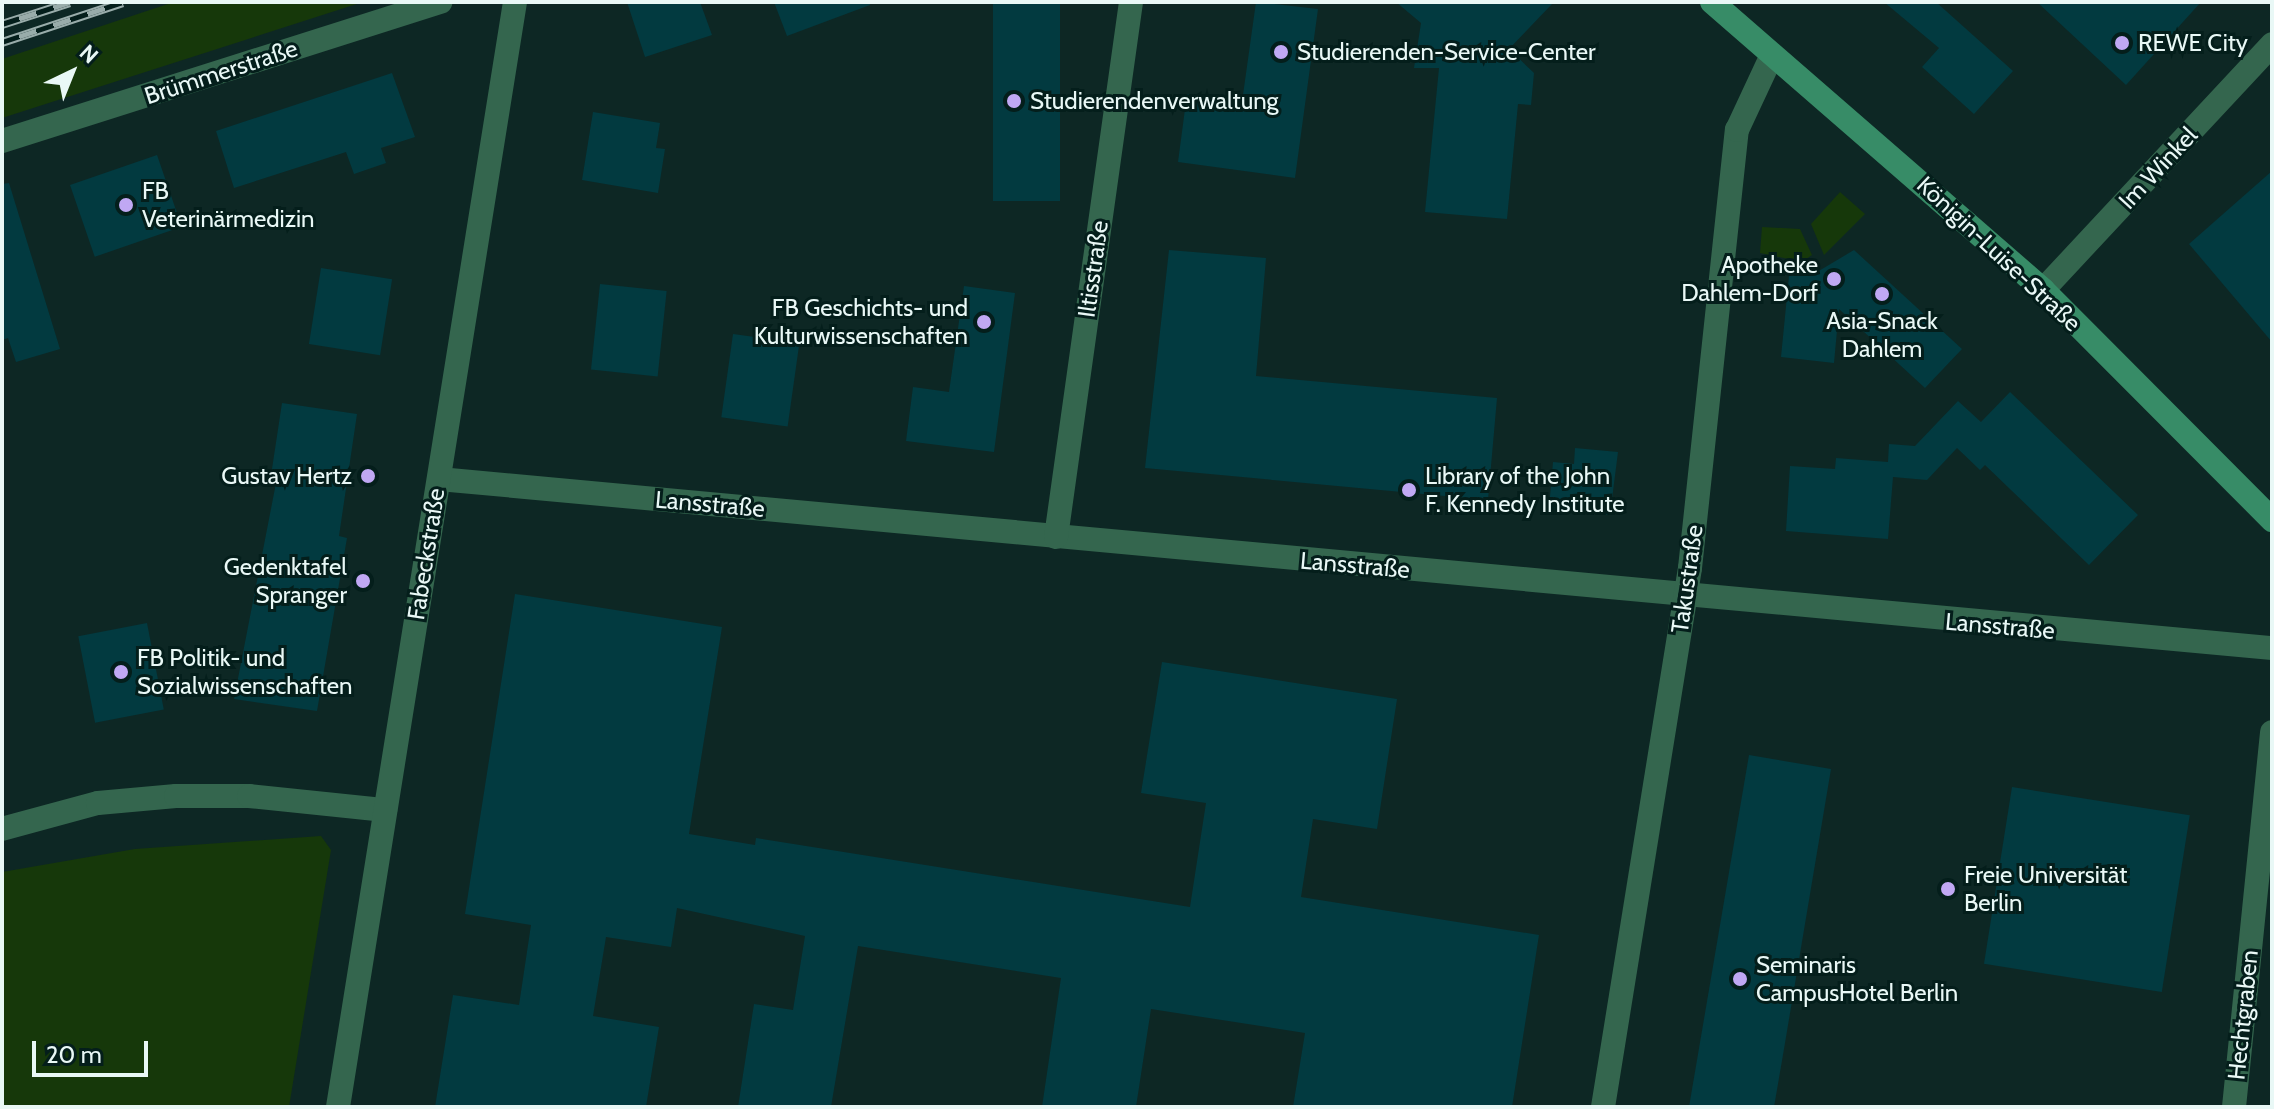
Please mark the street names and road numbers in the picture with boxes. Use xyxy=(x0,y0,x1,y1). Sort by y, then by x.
street label: Brümmerstraße xyxy=(141,34,301,110)
street label: Im Winkel xyxy=(2113,121,2203,215)
street label: Königin-Luise-Straße xyxy=(1911,171,2087,337)
street label: Iltisstraße xyxy=(1072,219,1114,319)
street label: Lansstraße xyxy=(654,485,766,523)
street label: Fabeckstraße xyxy=(401,486,451,622)
street label: Takustraße xyxy=(1665,523,1709,635)
street label: Lansstraße xyxy=(1299,546,1411,584)
street label: Lansstraße xyxy=(1944,607,2056,645)
street label: Hechtgraben xyxy=(2222,949,2264,1081)

